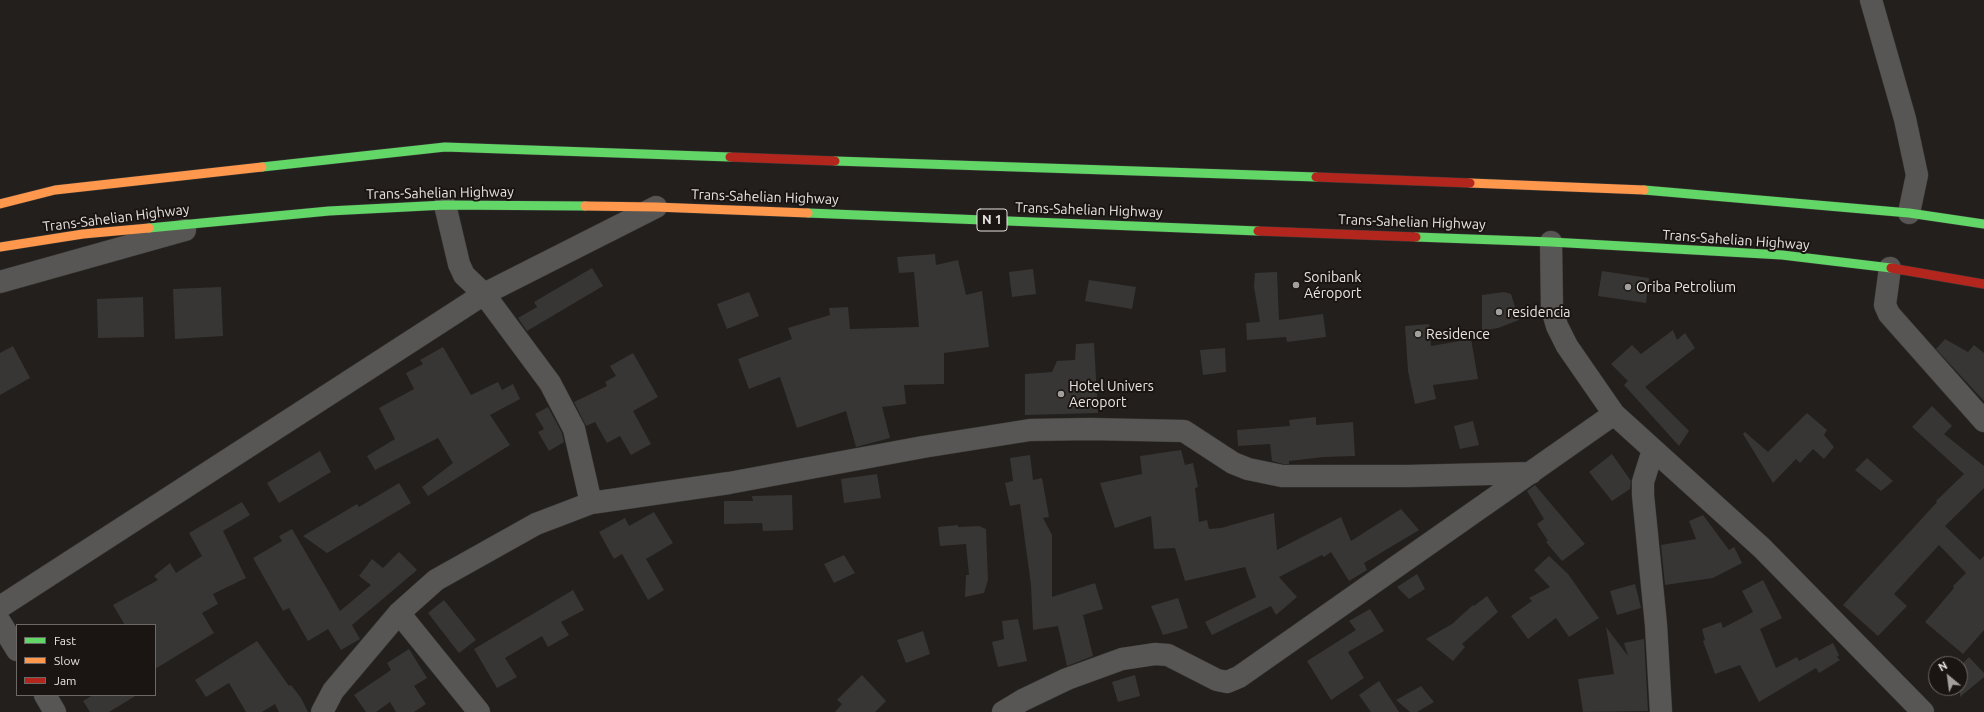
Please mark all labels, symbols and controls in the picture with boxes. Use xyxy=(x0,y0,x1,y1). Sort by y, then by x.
street label: Trans-Sahelian Highway xyxy=(366,183,514,203)
street label: Trans-Sahelian Highway xyxy=(691,186,839,208)
street label: Trans-Sahelian Highway xyxy=(1015,199,1163,221)
street label: Trans-Sahelian Highway xyxy=(42,201,190,235)
road number: N 1 xyxy=(977,209,1007,231)
street label: Trans-Sahelian Highway xyxy=(1338,211,1486,233)
street label: Trans-Sahelian Highway xyxy=(1662,226,1810,254)
place label: Sonibank Aéroport xyxy=(1304,269,1361,302)
place label: Oriba Petrolium xyxy=(1636,279,1736,295)
marker: Sonibank Aéroport xyxy=(1291,280,1301,290)
marker: Oriba Petrolium xyxy=(1623,282,1633,292)
place label: residencia xyxy=(1507,304,1571,320)
marker: residencia xyxy=(1494,307,1504,317)
place label: Residence xyxy=(1426,326,1490,342)
marker: Residence xyxy=(1413,329,1423,339)
place label: Hotel Univers Aeroport xyxy=(1069,378,1154,410)
marker: Hotel Univers Aeroport xyxy=(1056,389,1066,399)
legend xyxy=(16,624,156,696)
text: Fast xyxy=(54,634,76,647)
text: Slow xyxy=(54,654,80,667)
north arrow xyxy=(1928,656,1968,696)
text: N xyxy=(1936,659,1949,674)
text: Jam xyxy=(54,674,76,687)

